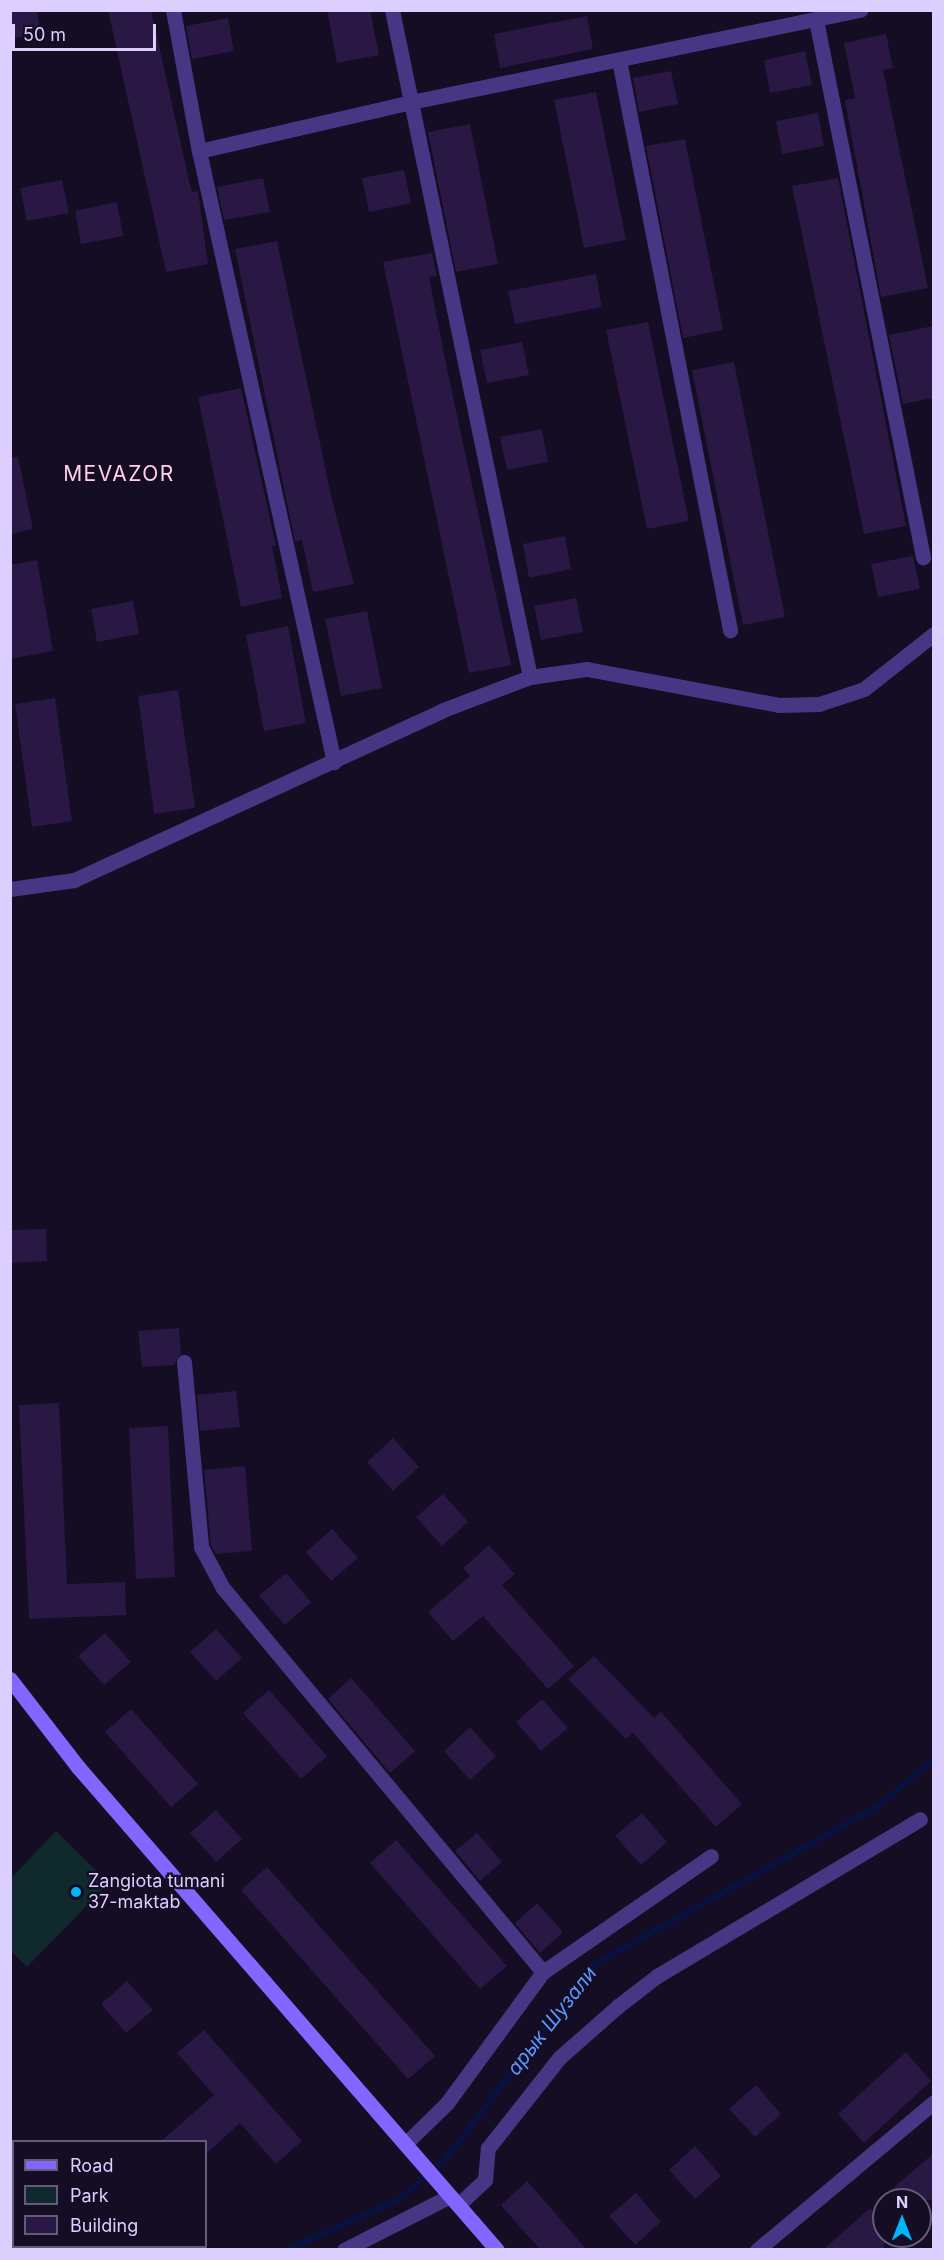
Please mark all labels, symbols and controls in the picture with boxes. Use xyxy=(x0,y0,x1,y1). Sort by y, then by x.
scale bar xyxy=(15,12,159,50)
text: 50 m xyxy=(23,24,66,45)
district label: MEVAZOR xyxy=(63,461,175,487)
place label: Zangiota tumani 37-maktab xyxy=(88,1871,225,1914)
marker: Zangiota tumani 37-maktab xyxy=(69,1885,83,1899)
water label: арык Шузали xyxy=(502,1962,602,2080)
legend xyxy=(12,2140,207,2248)
text: Road xyxy=(70,2155,113,2176)
text: Park xyxy=(70,2185,109,2206)
north arrow xyxy=(872,2188,932,2248)
text: N xyxy=(896,2192,908,2212)
text: Building xyxy=(70,2215,138,2236)

